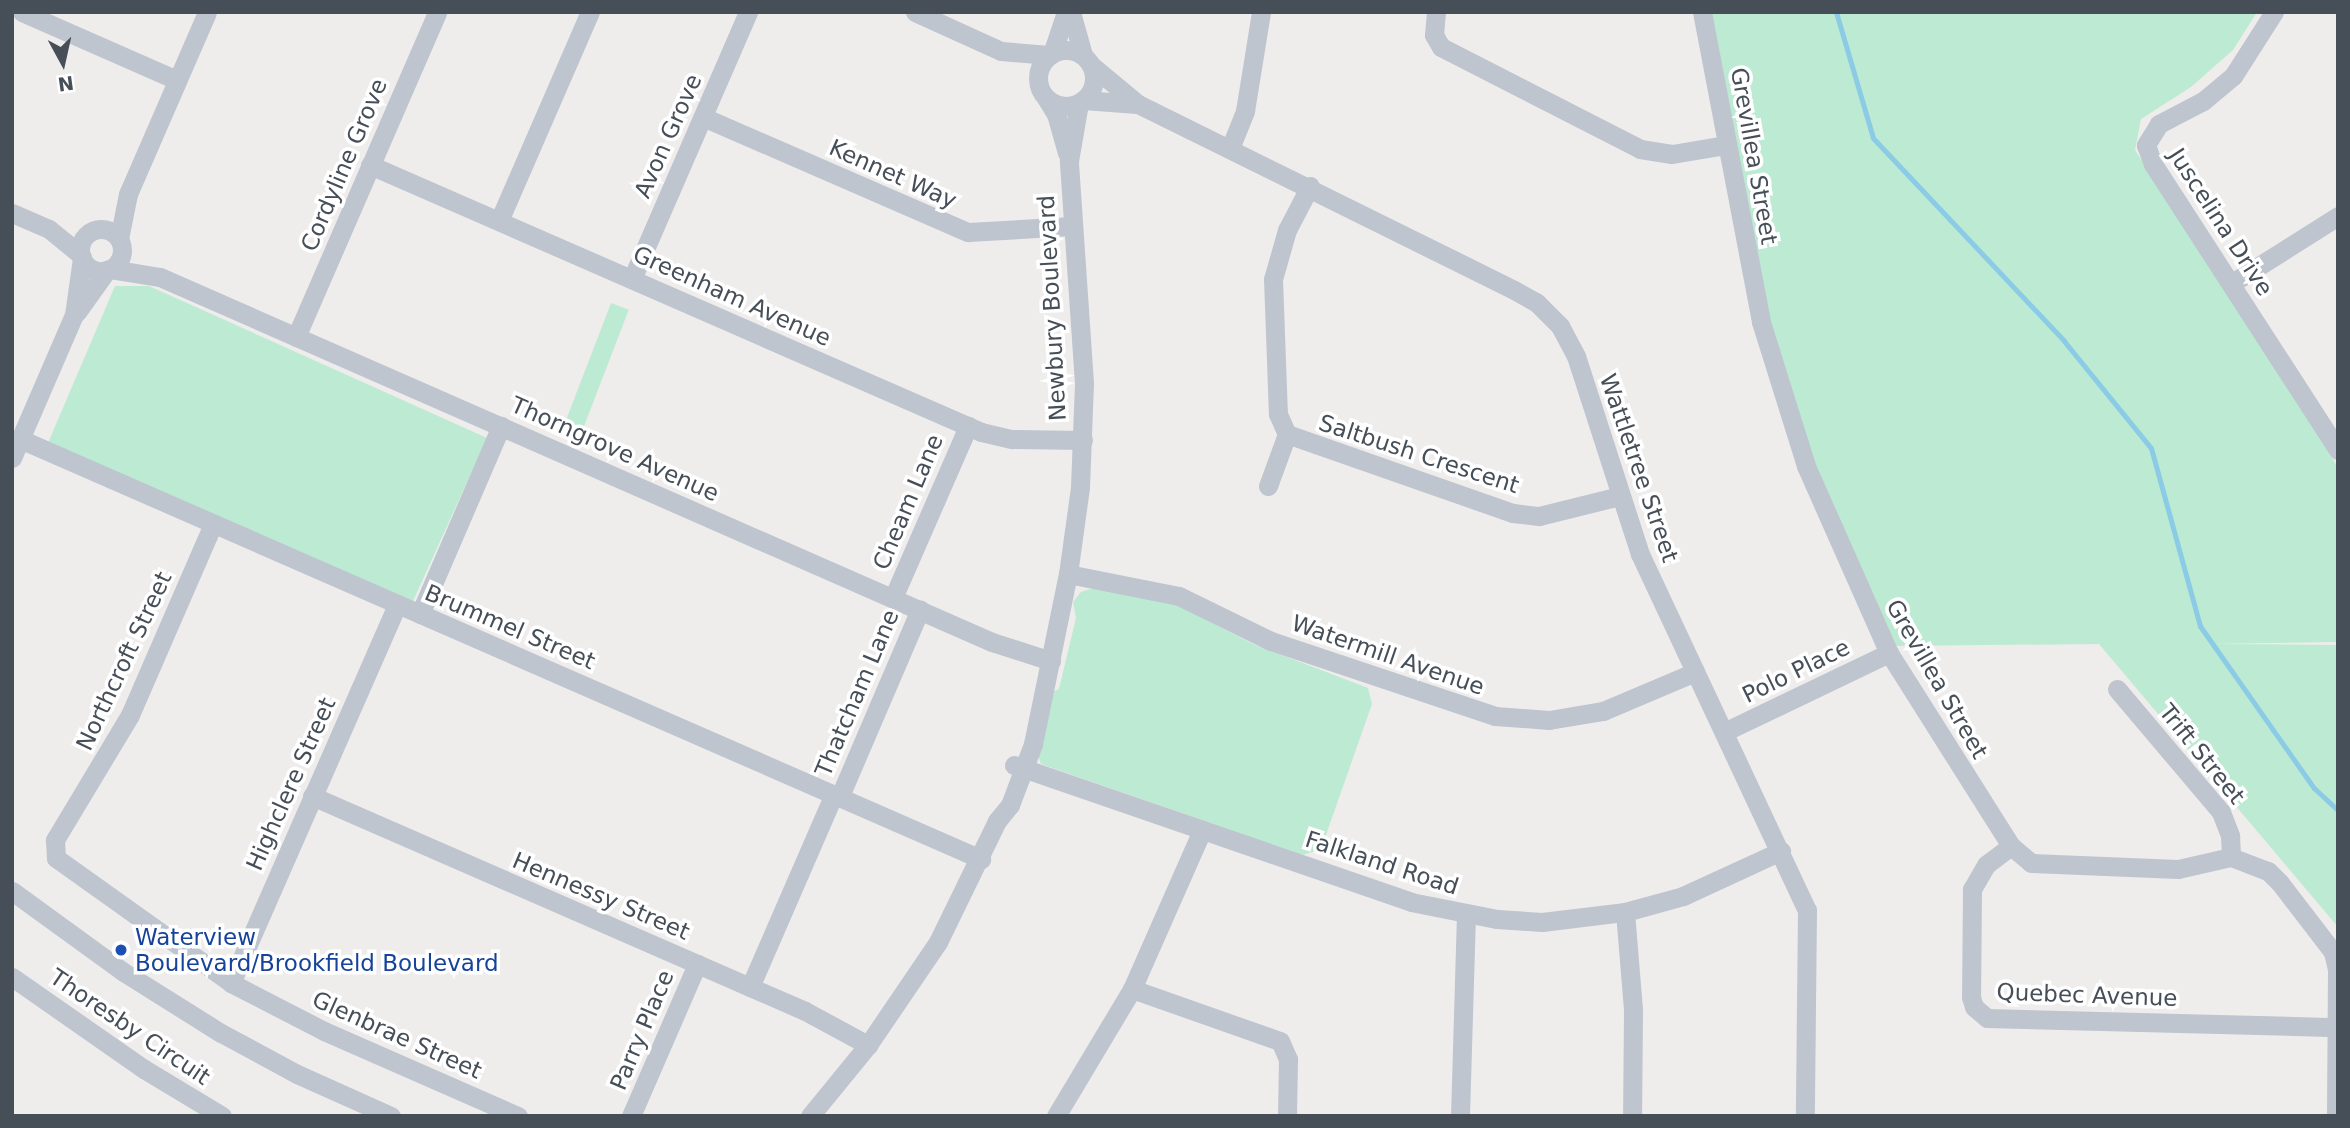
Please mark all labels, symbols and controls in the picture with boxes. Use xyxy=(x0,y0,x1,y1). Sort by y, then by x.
north arrow xyxy=(28,28,98,98)
street label: Grevillea Street xyxy=(1725,65,1783,247)
street label: Avon Grove xyxy=(628,70,708,202)
text: N xyxy=(57,72,75,96)
street label: Cordyline Grove xyxy=(295,75,393,255)
street label: Kennet Way xyxy=(825,134,961,214)
street label: Juscelina Drive xyxy=(2163,143,2279,301)
street label: Newbury Boulevard xyxy=(1032,194,1072,422)
street label: Greenham Avenue xyxy=(629,240,835,352)
street label: Wattletree Street xyxy=(1594,370,1684,566)
street label: Thorngrove Avenue xyxy=(507,391,723,507)
street label: Saltbush Crescent xyxy=(1316,409,1522,499)
street label: Cheam Lane xyxy=(867,430,949,574)
street label: Northcroft Street xyxy=(71,567,177,755)
street label: Brummel Street xyxy=(421,579,599,675)
street label: Grevillea Street xyxy=(1880,595,1994,763)
street label: Thatcham Lane xyxy=(809,605,905,781)
street label: Watermill Avenue xyxy=(1288,609,1488,701)
street label: Polo Place xyxy=(1738,633,1854,709)
street label: Highclere Street xyxy=(240,693,342,875)
street label: Trift Street xyxy=(2153,699,2251,809)
street label: Falkland Road xyxy=(1302,825,1462,901)
street label: Hennessy Street xyxy=(508,846,694,946)
place label: Waterview Boulevard/Brookfield Boulevard xyxy=(135,923,499,977)
marker: Waterview Boulevard/Brookfield Boulevard xyxy=(113,942,129,958)
street label: Thoresby Circuit xyxy=(45,963,215,1091)
street label: Parry Place xyxy=(604,966,680,1094)
street label: Quebec Avenue xyxy=(1996,978,2178,1012)
street label: Glenbrae Street xyxy=(308,985,486,1085)

